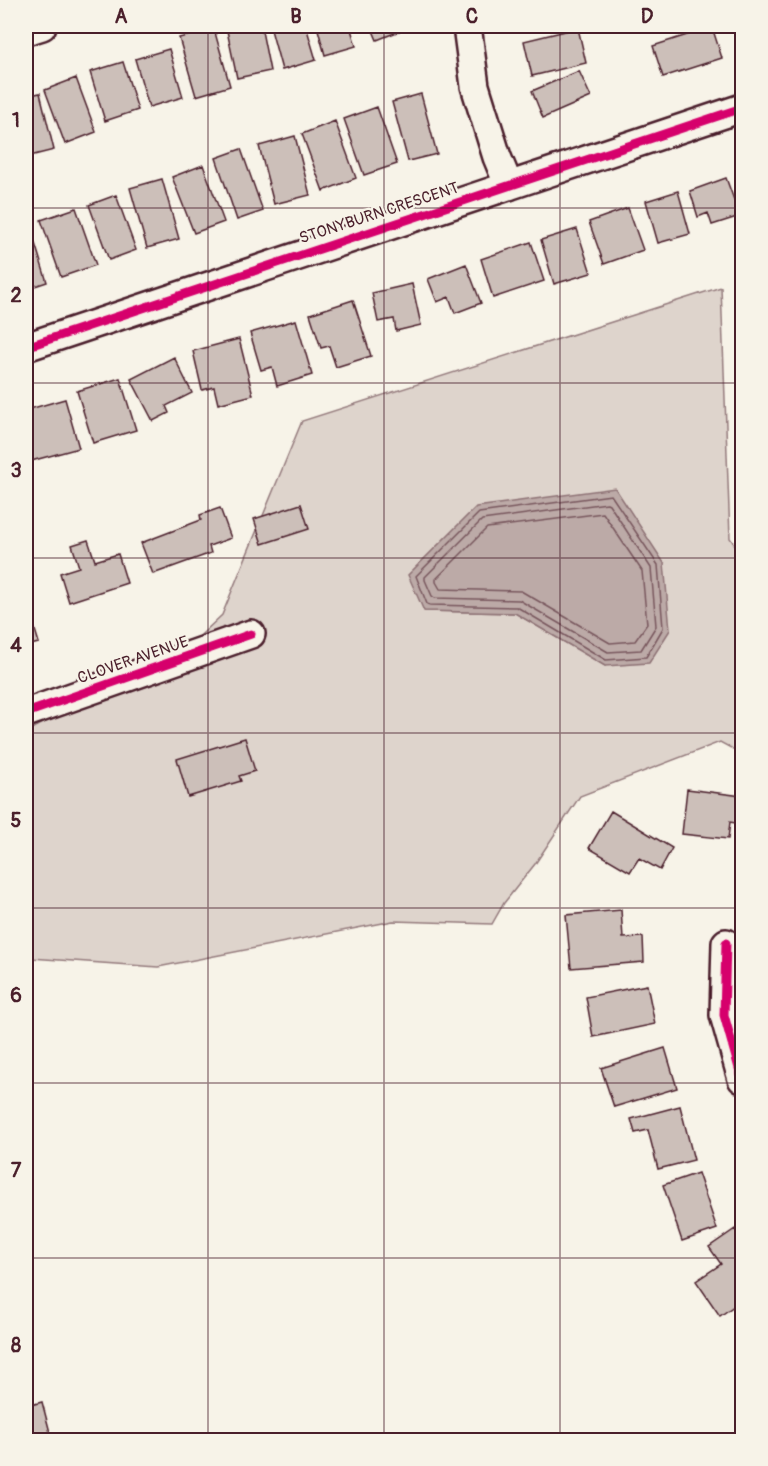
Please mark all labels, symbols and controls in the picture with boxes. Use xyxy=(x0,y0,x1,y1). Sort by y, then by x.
text: A xyxy=(115,4,128,29)
text: B xyxy=(290,4,302,29)
text: C xyxy=(466,4,478,29)
text: D xyxy=(641,4,654,29)
text: 1 xyxy=(12,108,20,133)
street label: STONYBURN CRESCENT xyxy=(297,178,461,248)
text: 2 xyxy=(10,283,22,308)
text: 3 xyxy=(10,458,22,483)
street label: CLOVER AVENUE xyxy=(75,632,191,688)
text: 4 xyxy=(10,633,22,658)
text: 5 xyxy=(11,808,22,833)
text: 6 xyxy=(10,983,22,1008)
text: 7 xyxy=(11,1158,22,1183)
text: 8 xyxy=(11,1333,21,1358)

